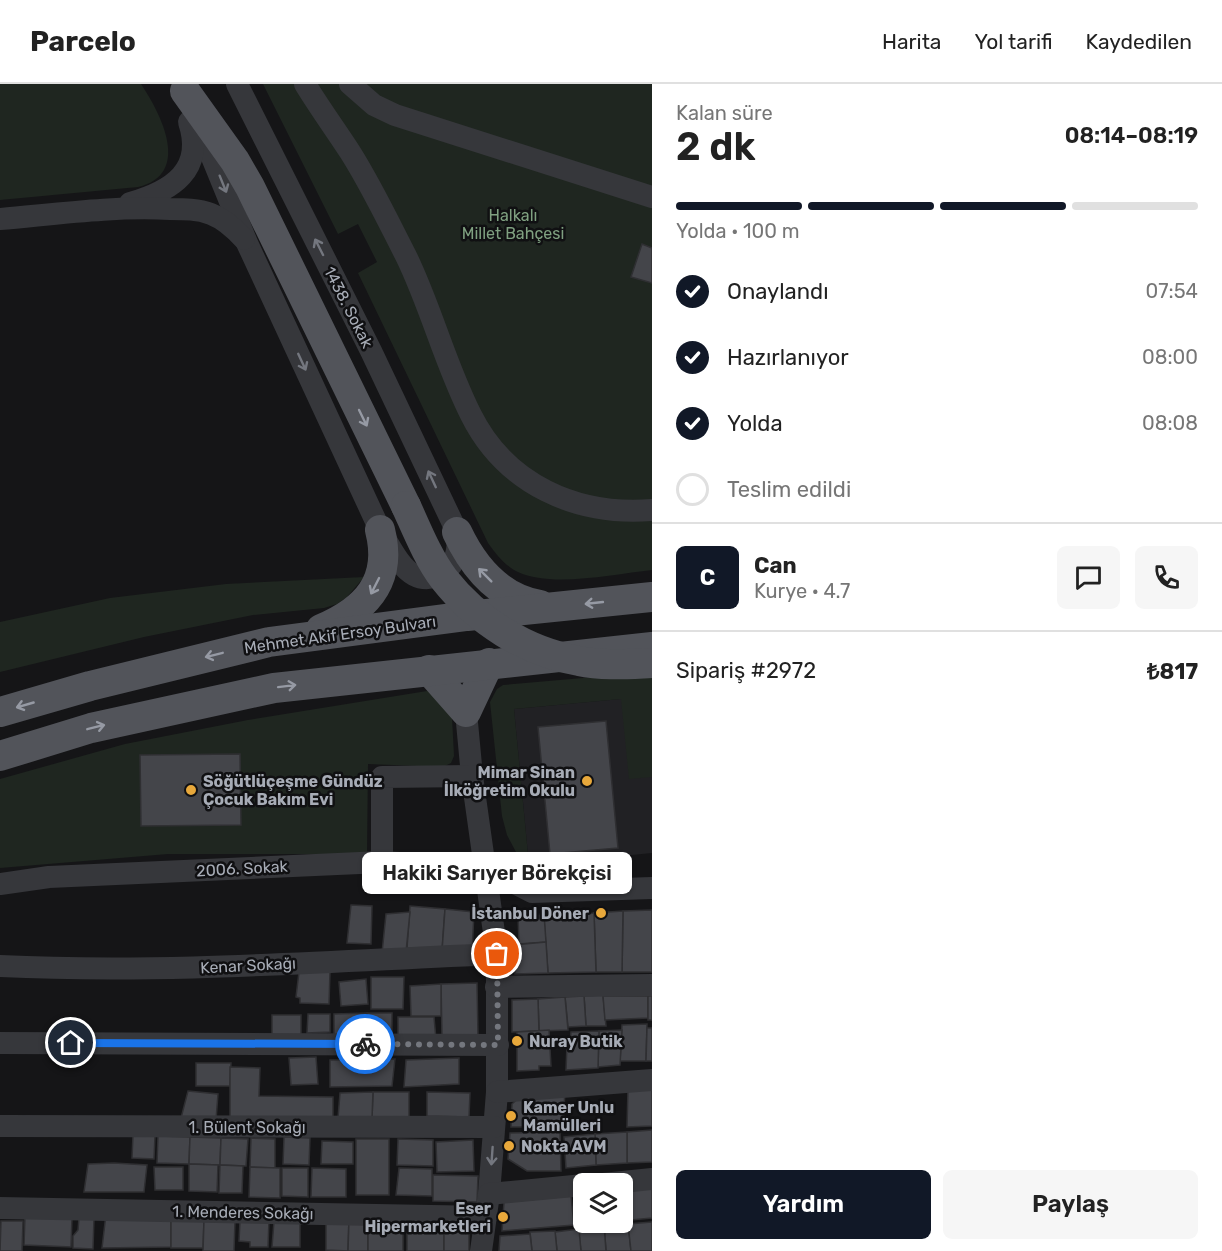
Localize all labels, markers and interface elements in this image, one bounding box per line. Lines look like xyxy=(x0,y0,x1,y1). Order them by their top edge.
text: Parcelo xyxy=(30,25,136,58)
text: Harita xyxy=(882,29,941,54)
text: Yol tarifi xyxy=(974,29,1053,54)
text: Kaydedilen xyxy=(1086,29,1192,54)
text: Kalan süre xyxy=(676,101,773,125)
text: 08:14–08:19 xyxy=(1065,122,1198,149)
text: 2 dk xyxy=(676,124,756,170)
one-way arrow xyxy=(218,174,229,193)
park label: Halkalı Millet Bahçesi xyxy=(462,206,564,243)
text: Yolda · 100 m xyxy=(676,219,800,243)
one-way arrow xyxy=(313,239,324,257)
street label: 1438. Sokak xyxy=(320,263,377,352)
icon: check xyxy=(676,275,709,308)
text: Onaylandı xyxy=(727,278,829,305)
text: 07:54 xyxy=(1146,279,1198,303)
icon: check xyxy=(676,341,709,374)
text: Hazırlanıyor xyxy=(727,344,849,371)
text: 08:00 xyxy=(1142,345,1198,369)
one-way arrow xyxy=(297,352,309,370)
icon: check xyxy=(676,407,709,440)
one-way arrow xyxy=(358,408,370,426)
text: Yolda xyxy=(727,410,783,437)
text: 08:08 xyxy=(1142,411,1198,435)
one-way arrow xyxy=(426,471,438,489)
text: Teslim edildi xyxy=(727,476,851,503)
button: chat xyxy=(1057,546,1120,609)
button: phone xyxy=(1135,546,1198,609)
text: Can xyxy=(754,552,797,579)
text: C xyxy=(700,564,715,591)
one-way arrow xyxy=(478,567,492,582)
one-way arrow xyxy=(369,577,381,594)
text: Kurye · 4.7 xyxy=(754,579,850,603)
one-way arrow xyxy=(584,598,604,609)
street label: Mehmet Akif Ersoy Bulvarı xyxy=(243,612,437,657)
one-way arrow xyxy=(205,650,224,662)
text: Sipariş #2972 xyxy=(676,657,816,684)
text: ₺817 xyxy=(1147,658,1198,685)
one-way arrow xyxy=(276,681,296,692)
one-way arrow xyxy=(16,700,35,711)
one-way arrow xyxy=(86,721,105,732)
place label: Mimar Sinan İlköğretim Okulu xyxy=(444,763,575,800)
place label: Söğütlüçeşme Gündüz Çocuk Bakım Evi xyxy=(203,772,383,809)
marker: Mimar Sinan İlköğretim Okulu xyxy=(580,774,594,788)
marker: Söğütlüçeşme Gündüz Çocuk Bakım Evi xyxy=(184,783,198,797)
callout: Hakiki Sarıyer Börekçisi xyxy=(362,852,632,894)
street label: 2006. Sokak xyxy=(196,857,289,880)
text: Hakiki Sarıyer Börekçisi xyxy=(382,861,612,885)
place label: İstanbul Döner xyxy=(471,904,590,923)
marker: İstanbul Döner xyxy=(594,906,608,920)
pin xyxy=(471,928,522,979)
icon: bag xyxy=(480,937,513,970)
street label: Kenar Sokağı xyxy=(200,954,296,977)
courier xyxy=(335,1014,395,1074)
pin xyxy=(45,1017,96,1068)
icon: home xyxy=(54,1026,87,1059)
icon: bike xyxy=(349,1028,382,1061)
place label: Nuray Butik xyxy=(529,1032,623,1051)
marker: Nuray Butik xyxy=(510,1034,524,1048)
place label: Kamer Unlu Mamülleri xyxy=(523,1098,614,1135)
marker: Kamer Unlu Mamülleri xyxy=(504,1109,518,1123)
street label: 1. Bülent Sokağı xyxy=(188,1118,306,1137)
place label: Nokta AVM xyxy=(521,1137,606,1156)
marker: Nokta AVM xyxy=(502,1139,516,1153)
one-way arrow xyxy=(486,1146,497,1166)
button: Yardım xyxy=(676,1170,931,1239)
button: Paylaş xyxy=(943,1170,1198,1239)
map controls xyxy=(573,1173,633,1233)
button: layers xyxy=(573,1173,633,1233)
place label: Eser Hipermarketleri xyxy=(364,1199,492,1236)
street label: 1. Menderes Sokağı xyxy=(172,1202,314,1223)
marker: Eser Hipermarketleri xyxy=(496,1210,510,1224)

